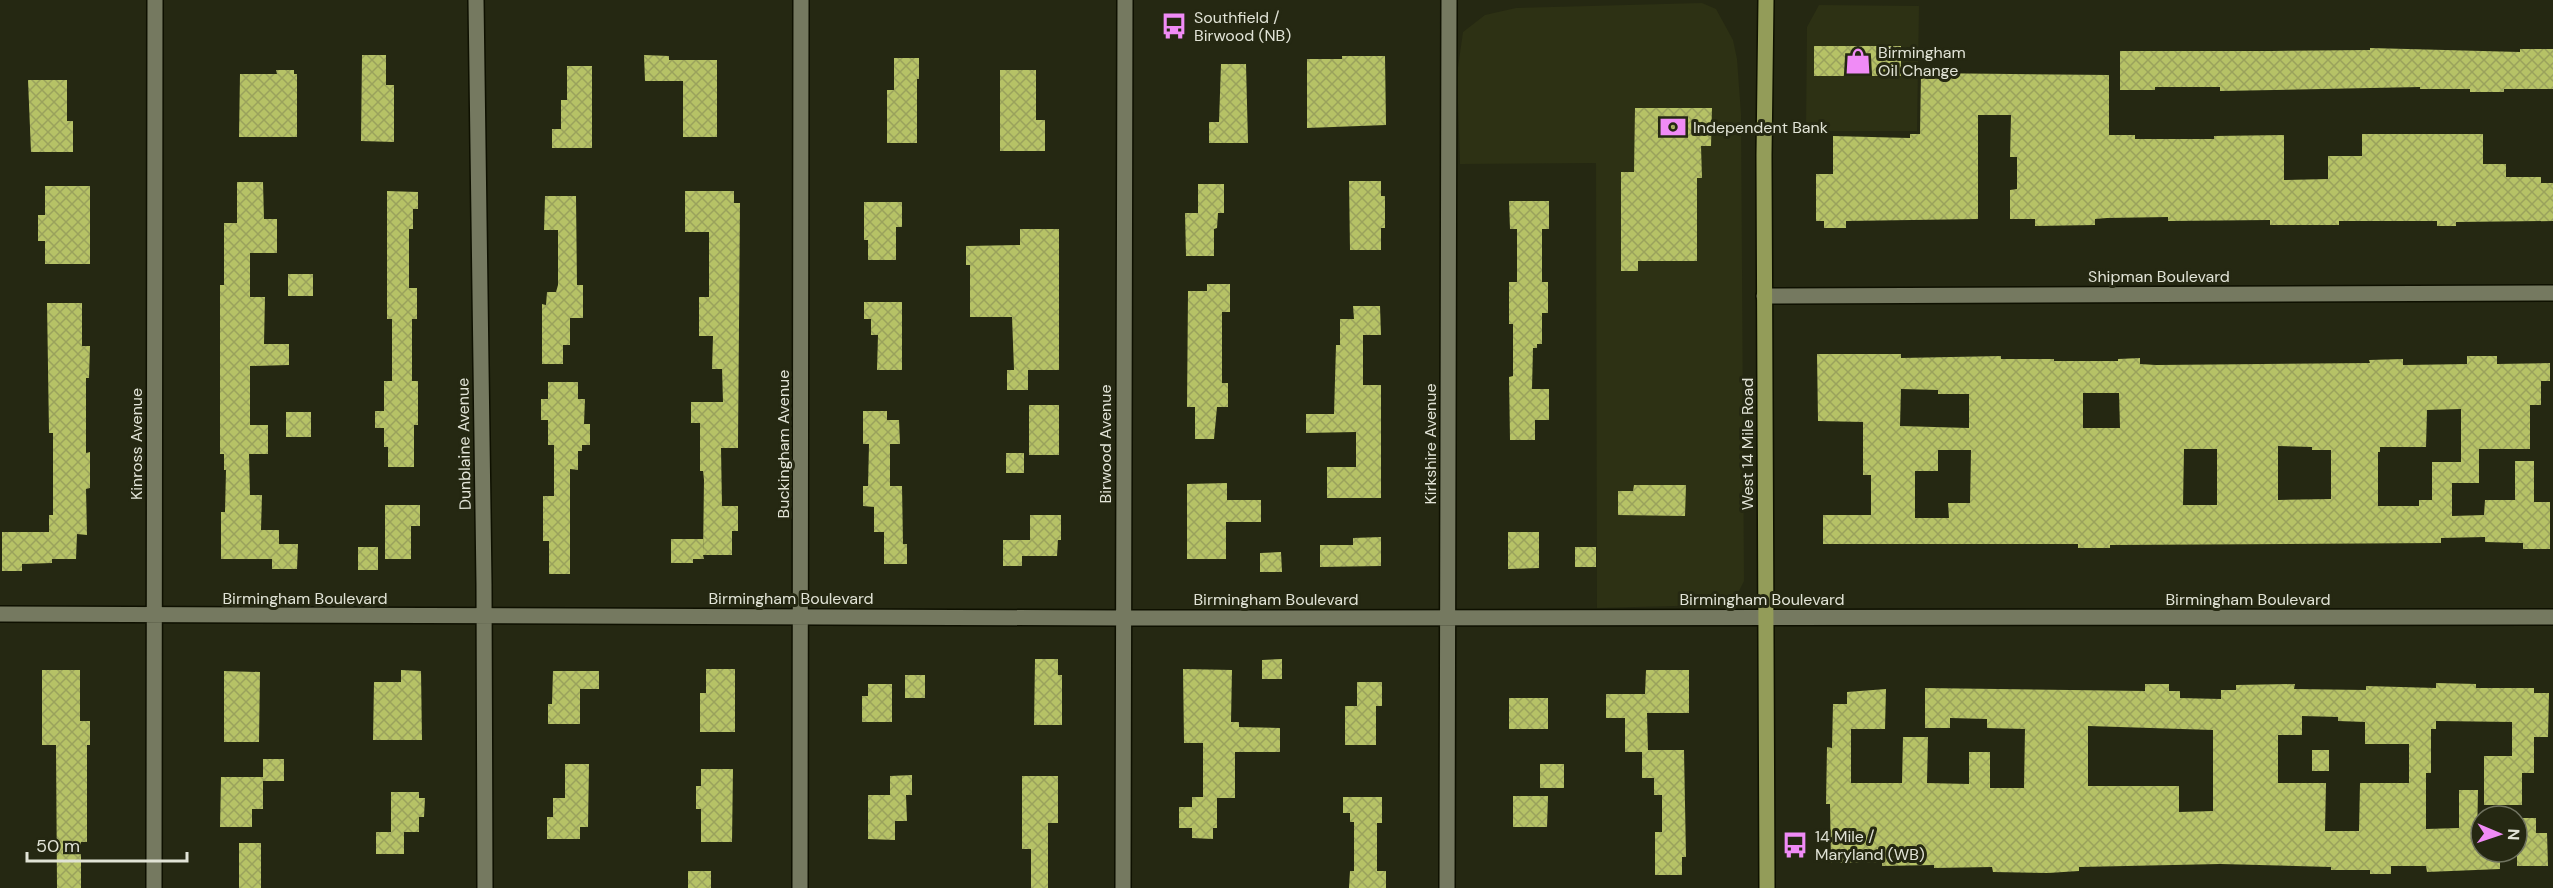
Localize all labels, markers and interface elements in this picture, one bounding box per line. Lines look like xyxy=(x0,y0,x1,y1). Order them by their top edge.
place label: Southfield / Birwood (NB) xyxy=(1194,7,1291,46)
bus stop icon: Southfield / Birwood (NB) xyxy=(1159,11,1189,41)
place label: Birmingham Oil Change xyxy=(1878,42,1966,81)
shop icon: Birmingham Oil Change xyxy=(1843,46,1873,76)
bank icon: Independent Bank xyxy=(1658,112,1688,142)
place label: Independent Bank xyxy=(1693,117,1828,138)
street label: Shipman Boulevard xyxy=(2088,266,2230,287)
street label: Buckingham Avenue xyxy=(773,370,794,518)
street label: Dunblaine Avenue xyxy=(452,378,476,510)
street label: West 14 Mile Road xyxy=(1737,378,1758,510)
street label: Kirkshire Avenue xyxy=(1420,383,1441,505)
street label: Birwood Avenue xyxy=(1095,385,1116,503)
street label: Kinross Avenue xyxy=(126,388,147,500)
street label: Birmingham Boulevard xyxy=(222,588,388,609)
street label: Birmingham Boulevard xyxy=(708,588,874,609)
street label: Birmingham Boulevard xyxy=(1193,589,1359,610)
street label: Birmingham Boulevard xyxy=(1679,589,1845,610)
street label: Birmingham Boulevard xyxy=(2165,589,2331,610)
north arrow xyxy=(2469,804,2529,864)
scale bar xyxy=(27,825,188,863)
place label: 14 Mile / Maryland (WB) xyxy=(1815,826,1925,865)
text: N xyxy=(2503,828,2524,841)
bus stop icon: 14 Mile / Maryland (WB) xyxy=(1780,830,1810,860)
text: 50 m xyxy=(36,834,80,858)

